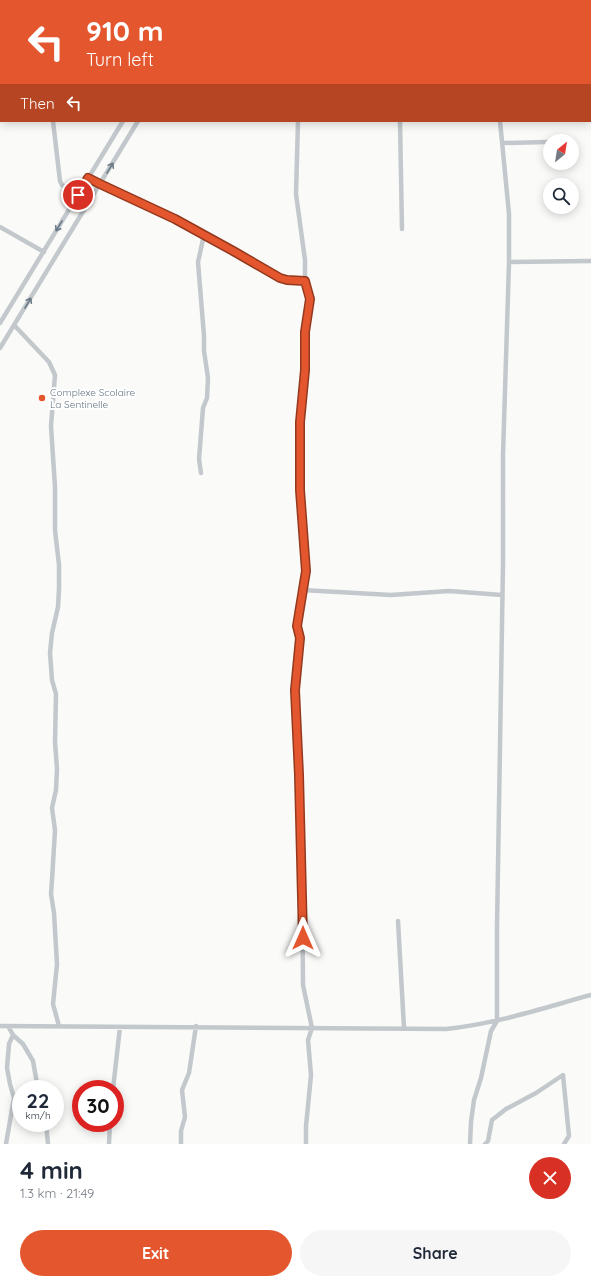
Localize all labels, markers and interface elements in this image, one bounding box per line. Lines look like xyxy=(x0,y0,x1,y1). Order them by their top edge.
text: 910 m xyxy=(86,13,164,48)
icon: left xyxy=(20,16,72,68)
text: Turn left xyxy=(86,48,154,71)
icon: left xyxy=(63,92,85,114)
text: Then xyxy=(20,94,55,113)
north arrow xyxy=(543,134,579,170)
map controls xyxy=(543,134,579,214)
one-way arrow xyxy=(106,162,114,174)
pin xyxy=(61,178,95,212)
button: search xyxy=(543,178,579,214)
icon: arrive xyxy=(67,184,89,206)
one-way arrow xyxy=(55,220,63,231)
one-way arrow xyxy=(24,297,32,309)
place label: Complexe Scolaire La Sentinelle xyxy=(50,386,136,411)
marker: Complexe Scolaire La Sentinelle xyxy=(37,393,47,403)
position arrow xyxy=(282,917,324,959)
speed limit sign: 30 xyxy=(72,1080,124,1132)
text: 22 xyxy=(27,1088,49,1113)
text: km/h xyxy=(25,1109,51,1122)
text: 4 min xyxy=(20,1155,83,1185)
button: close xyxy=(529,1157,571,1199)
text: 1.3 km · 21:49 xyxy=(20,1185,94,1201)
button: Exit xyxy=(20,1230,292,1276)
button: Share xyxy=(300,1230,571,1276)

